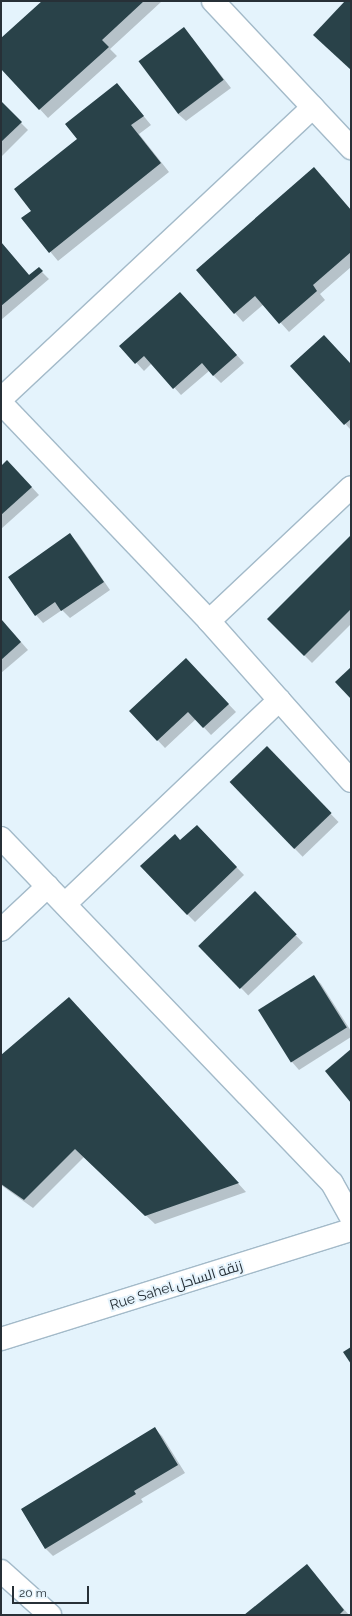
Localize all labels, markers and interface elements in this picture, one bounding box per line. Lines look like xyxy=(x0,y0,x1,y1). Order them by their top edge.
street label: Rue Sahel زنقة الساحل xyxy=(107,1257,245,1313)
scale bar xyxy=(14,1578,91,1604)
text: 20 m xyxy=(19,1586,47,1600)

